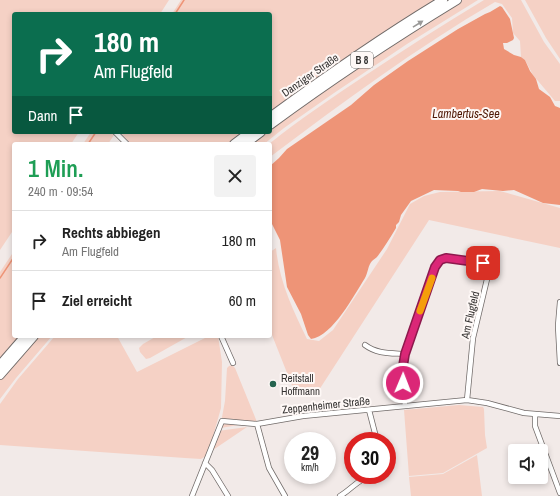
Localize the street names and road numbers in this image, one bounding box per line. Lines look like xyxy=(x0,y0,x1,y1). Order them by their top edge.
street label: Danziger Straße xyxy=(279,50,341,100)
road number: B 8 xyxy=(351,52,373,68)
street label: Am Flugfeld xyxy=(458,290,482,341)
street label: Zeppenheimer Straße xyxy=(281,393,371,417)

